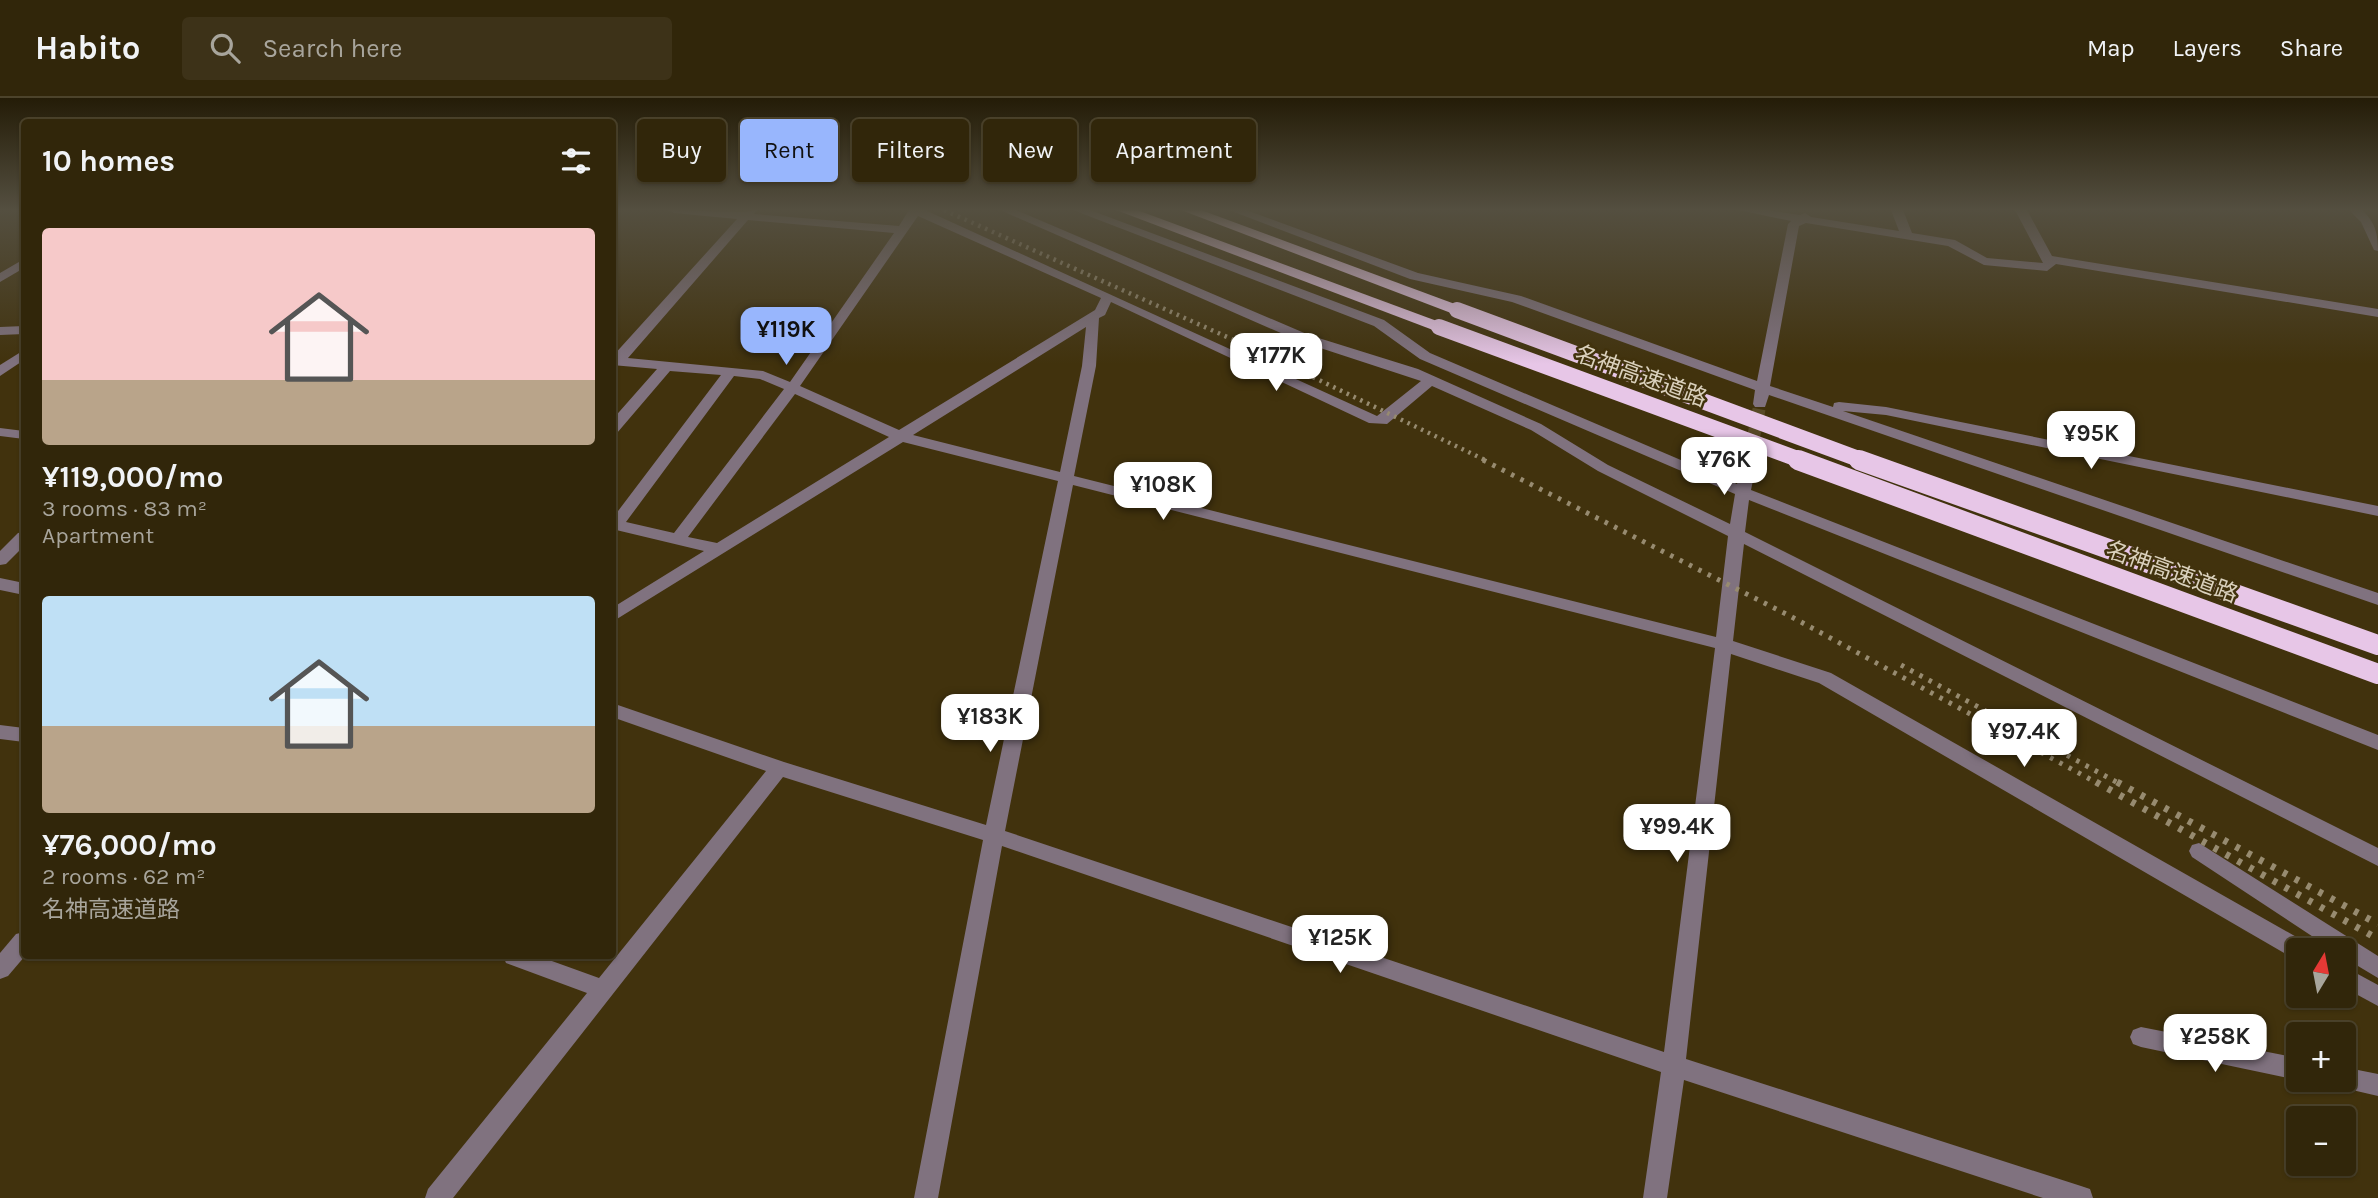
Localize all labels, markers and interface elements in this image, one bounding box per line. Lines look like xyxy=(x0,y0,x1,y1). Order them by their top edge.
search box xyxy=(182,17,672,80)
text: Habito xyxy=(35,29,140,67)
icon: search xyxy=(206,29,244,67)
text: Search here xyxy=(262,33,402,64)
text: Map xyxy=(2087,34,2135,62)
text: Layers xyxy=(2173,34,2242,62)
text: Share xyxy=(2280,34,2343,62)
chip: Buy xyxy=(637,119,726,182)
chip: Rent xyxy=(740,119,838,182)
chip: Filters xyxy=(852,119,969,182)
chip: New xyxy=(983,119,1077,182)
chip: Apartment xyxy=(1091,119,1256,182)
icon: filters xyxy=(557,142,595,180)
text: 10 homes xyxy=(42,143,175,179)
icon: home xyxy=(256,274,382,400)
pin: ¥119K xyxy=(737,308,835,367)
text: ¥119K xyxy=(757,316,815,343)
pin: ¥177K xyxy=(1227,334,1325,393)
street label: 名神高速道路 xyxy=(1572,340,1710,412)
text: ¥177K xyxy=(1246,342,1306,369)
pin: ¥95K xyxy=(2050,412,2132,471)
text: ¥95K xyxy=(2063,420,2119,447)
pin: ¥76K xyxy=(1683,438,1765,497)
text: ¥76K xyxy=(1697,446,1751,473)
text: ¥119,000/mo xyxy=(42,459,223,495)
pin: ¥108K xyxy=(1114,462,1212,522)
text: ¥108K xyxy=(1130,471,1196,498)
text: 3 rooms · 83 m² xyxy=(42,495,207,522)
text: Apartment xyxy=(42,522,154,549)
street label: 名神高速道路 xyxy=(2103,536,2241,608)
icon: home xyxy=(256,641,382,767)
pin: ¥183K xyxy=(941,694,1039,754)
text: ¥183K xyxy=(957,703,1023,730)
pin: ¥97.4K xyxy=(1967,710,2081,769)
text: ¥97.4K xyxy=(1988,718,2060,745)
pin: ¥99.4K xyxy=(1620,804,1734,864)
text: ¥99.4K xyxy=(1639,813,1715,840)
text: ¥76,000/mo xyxy=(42,827,217,863)
text: 2 rooms · 62 m² xyxy=(42,863,206,890)
text: 名神高速道路 xyxy=(42,896,180,923)
pin: ¥125K xyxy=(1291,916,1389,975)
text: ¥125K xyxy=(1308,924,1372,951)
north arrow xyxy=(2286,938,2356,1008)
map controls xyxy=(2286,938,2356,1176)
pin: ¥258K xyxy=(2166,1014,2264,1074)
button: + xyxy=(2286,1022,2356,1092)
text: ¥258K xyxy=(2180,1023,2250,1050)
button: − xyxy=(2286,1106,2356,1176)

